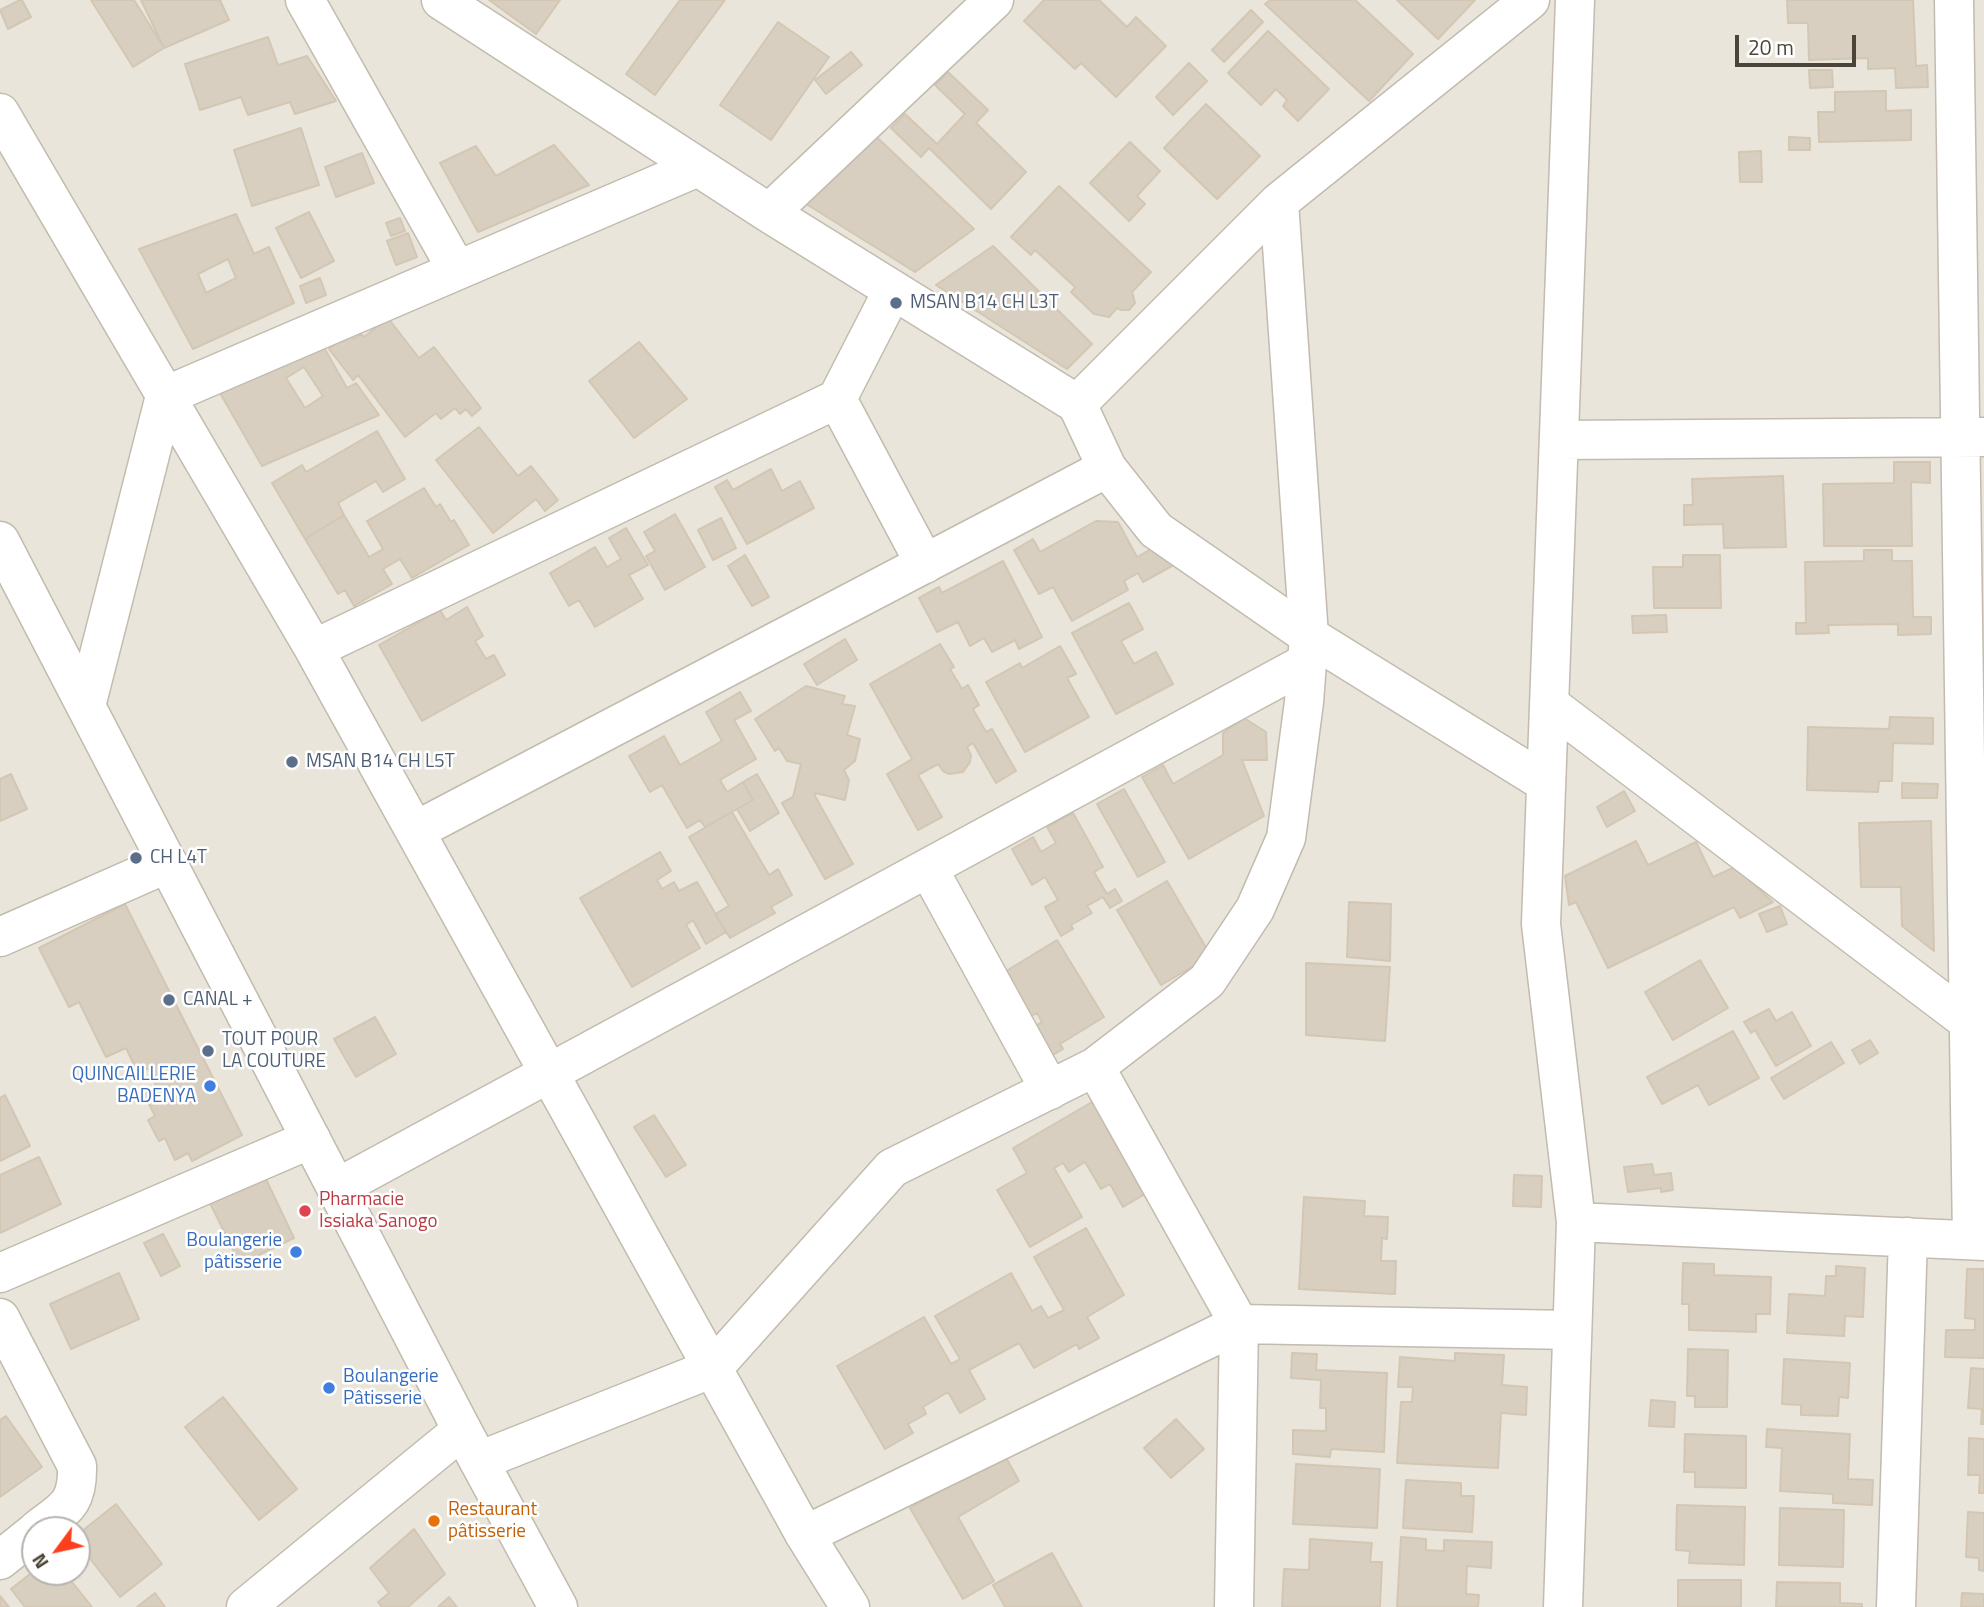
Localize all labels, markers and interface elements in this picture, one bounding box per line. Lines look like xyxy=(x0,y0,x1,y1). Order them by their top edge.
scale bar xyxy=(1739,21,1860,65)
text: 20 m xyxy=(1748,31,1794,63)
place label: MSAN B14 CH L3T xyxy=(910,292,1059,314)
marker: MSAN B14 CH L3T xyxy=(888,295,904,311)
place label: MSAN B14 CH L5T xyxy=(306,751,455,773)
marker: MSAN B14 CH L5T xyxy=(284,754,300,770)
place label: CH L4T xyxy=(150,847,207,869)
marker: CH L4T xyxy=(128,850,144,866)
place label: CANAL + xyxy=(183,989,253,1011)
marker: CANAL + xyxy=(161,992,177,1008)
place label: TOUT POUR LA COUTURE xyxy=(222,1029,326,1073)
marker: TOUT POUR LA COUTURE xyxy=(200,1043,216,1059)
place label: QUINCAILLERIE BADENYA xyxy=(72,1064,196,1108)
marker: QUINCAILLERIE BADENYA xyxy=(202,1078,218,1094)
place label: Pharmacie Issiaka Sanogo xyxy=(319,1189,438,1233)
marker: Pharmacie Issiaka Sanogo xyxy=(297,1203,313,1219)
place label: Boulangerie pâtisserie xyxy=(186,1230,282,1274)
marker: Boulangerie pâtisserie xyxy=(288,1244,304,1260)
place label: Boulangerie Pâtisserie xyxy=(343,1366,439,1410)
marker: Boulangerie Pâtisserie xyxy=(321,1380,337,1396)
place label: Restaurant pâtisserie xyxy=(448,1499,537,1543)
marker: Restaurant pâtisserie xyxy=(426,1513,442,1529)
north arrow xyxy=(21,1516,91,1586)
text: N xyxy=(24,1548,55,1575)

